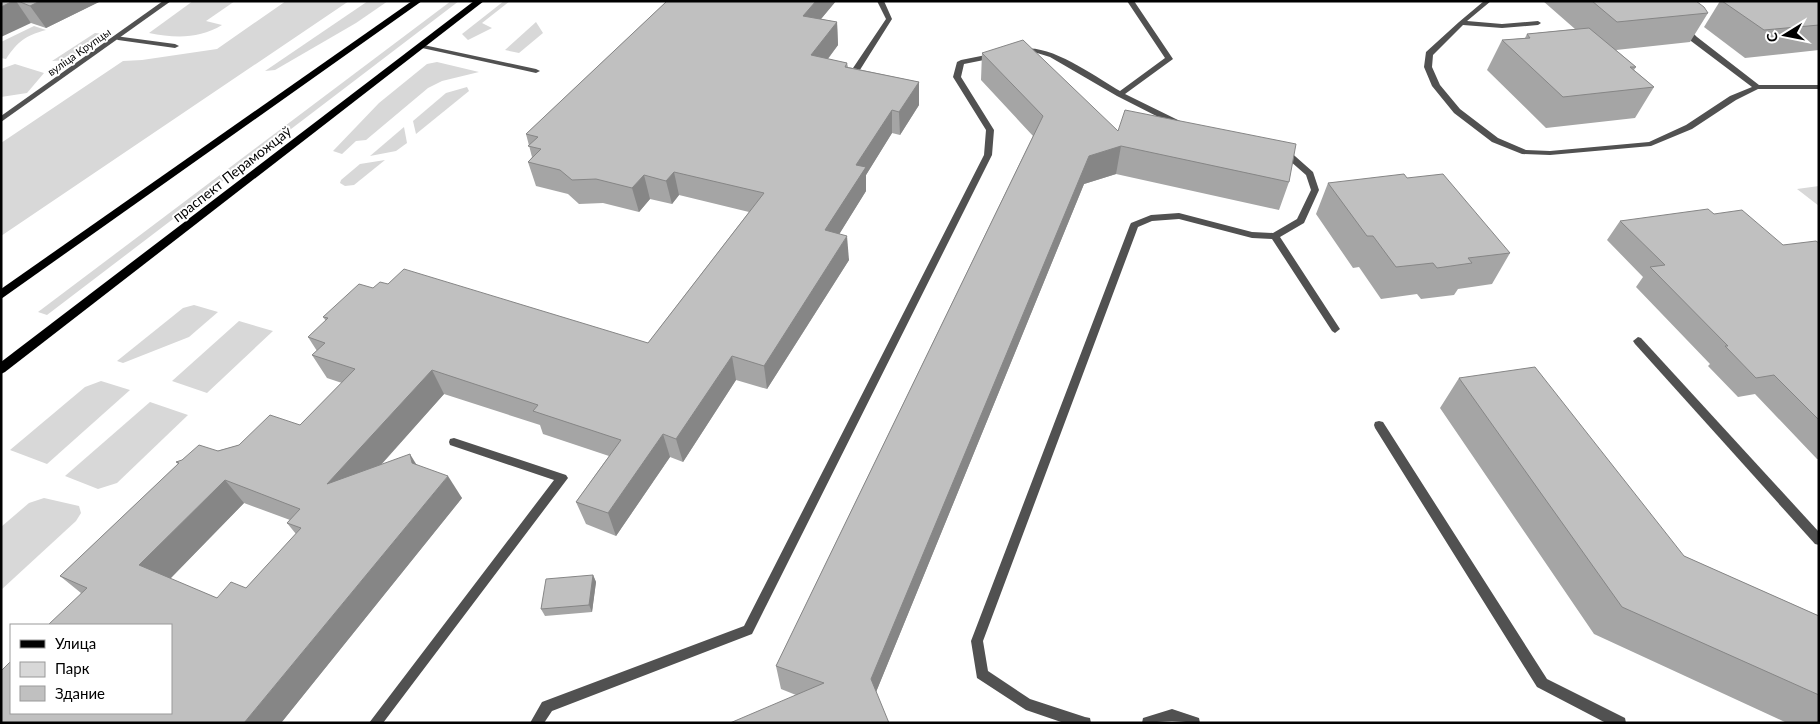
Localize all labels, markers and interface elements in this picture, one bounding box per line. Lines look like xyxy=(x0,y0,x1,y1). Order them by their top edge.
north arrow xyxy=(1760,10,1810,60)
street label: вуліца Крупцы xyxy=(45,25,113,78)
text: С xyxy=(1762,31,1781,43)
street label: праспект Пераможцаў xyxy=(169,122,295,225)
legend xyxy=(10,624,172,714)
text: Улица xyxy=(55,634,96,652)
text: Парк xyxy=(55,659,90,677)
text: Здание xyxy=(55,684,105,702)

